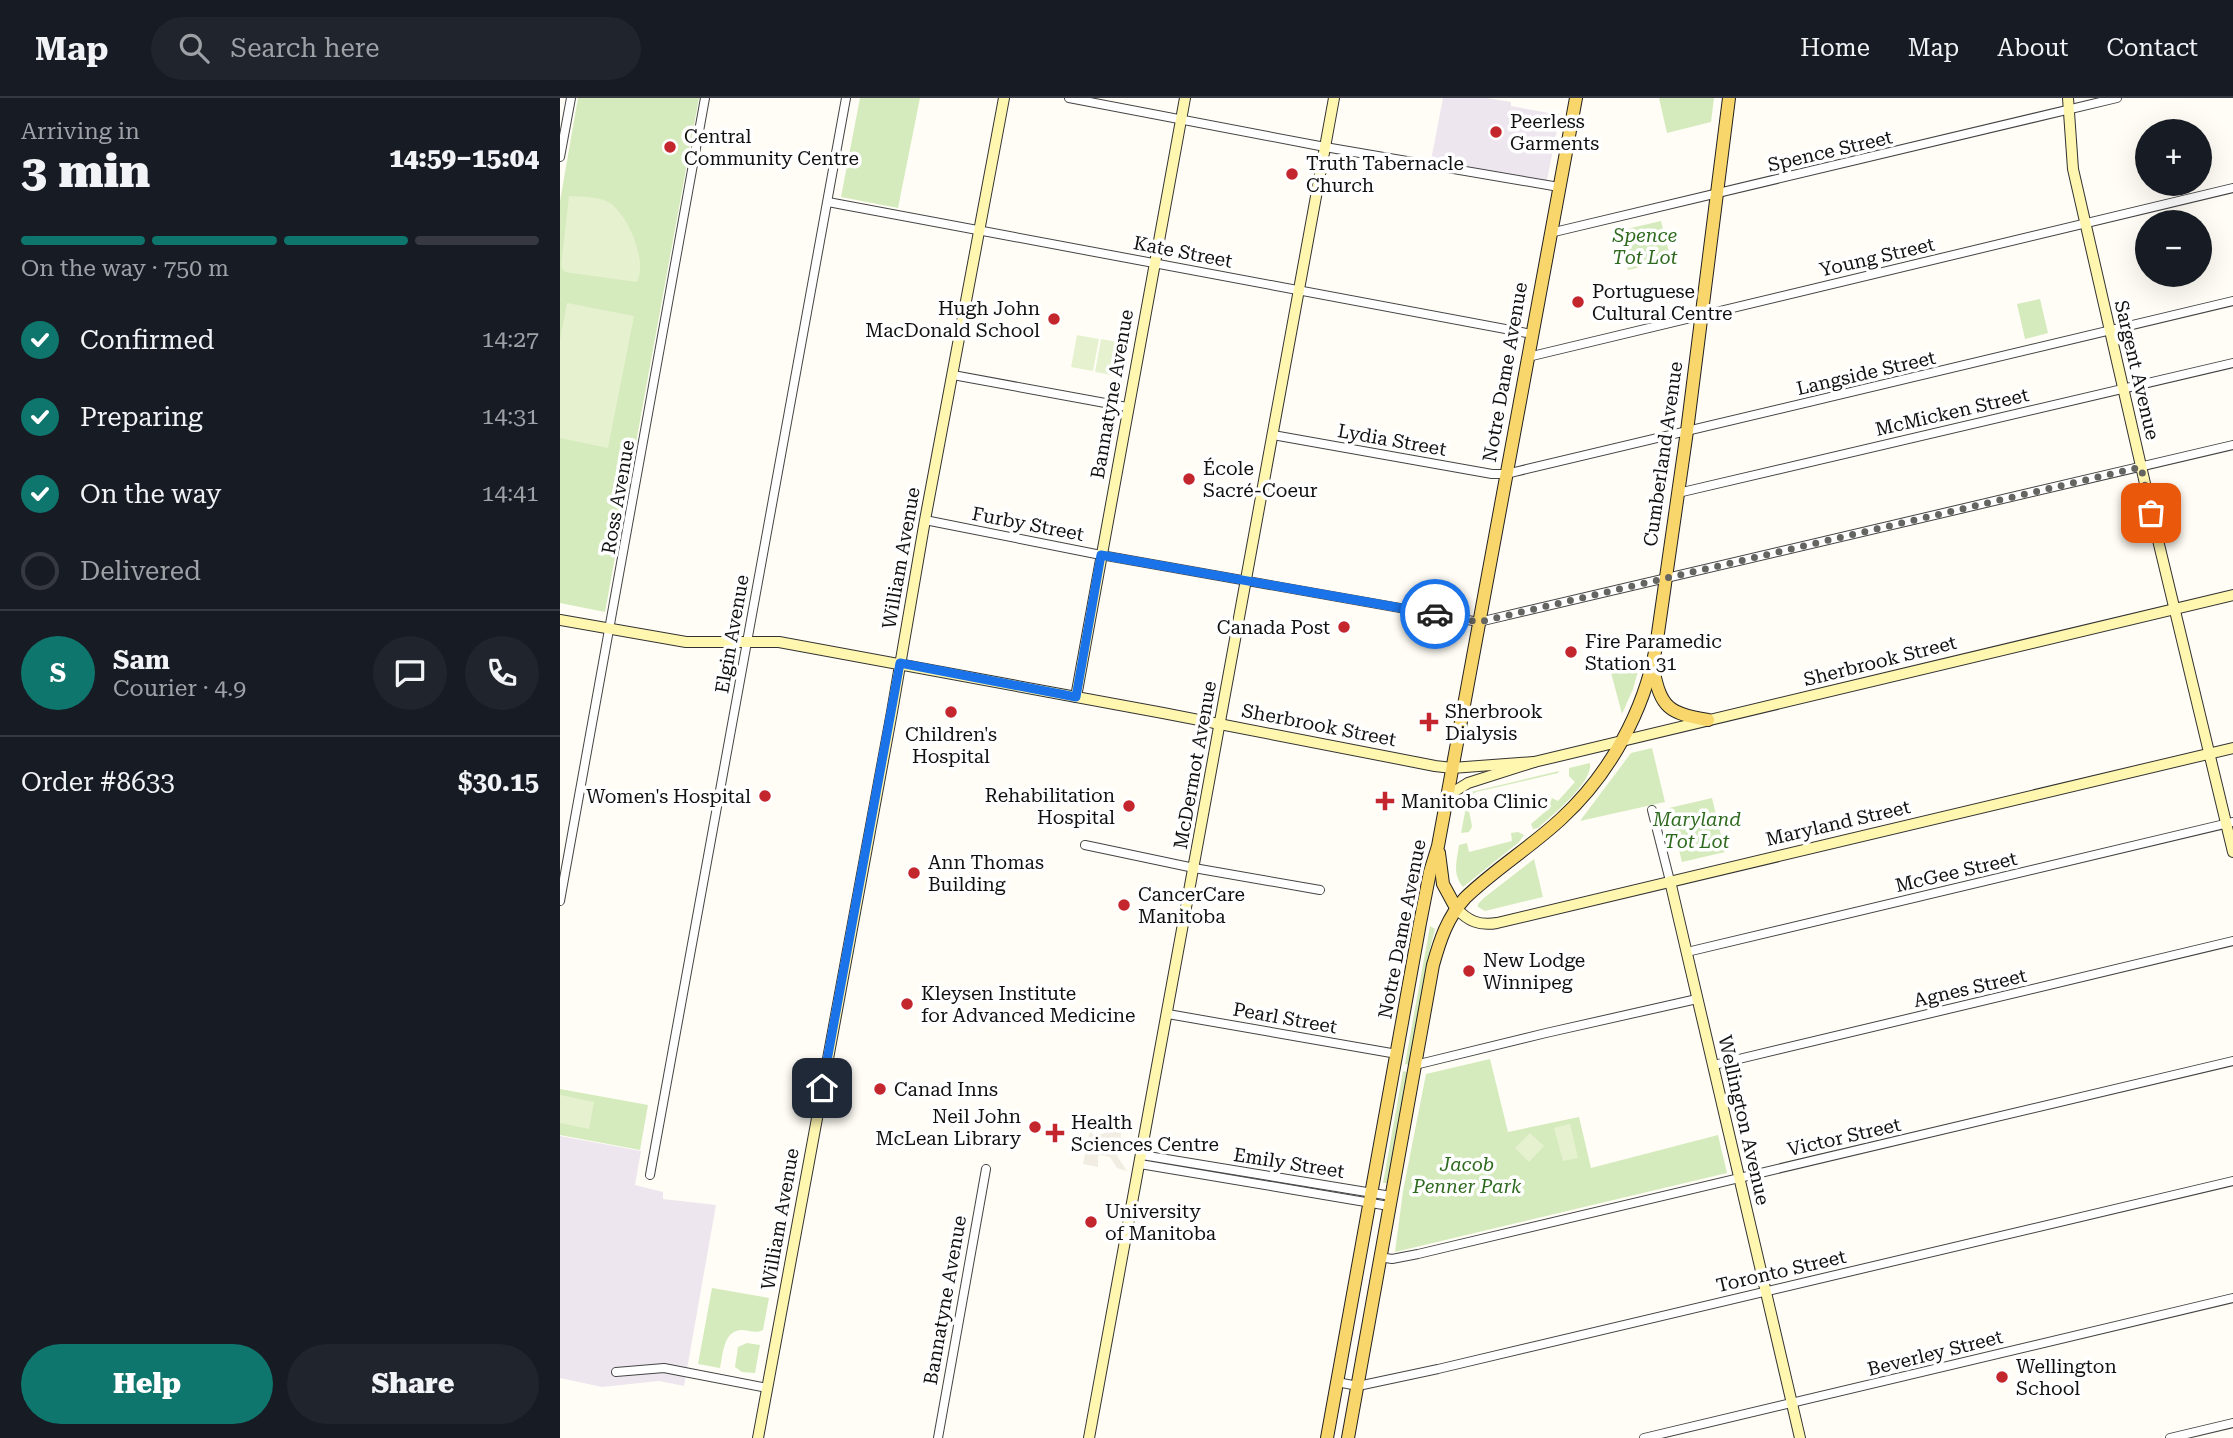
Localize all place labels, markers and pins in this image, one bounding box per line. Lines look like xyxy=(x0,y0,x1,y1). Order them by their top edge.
place label: Peerless Garments xyxy=(1510,110,1599,155)
marker: Peerless Garments xyxy=(1488,124,1504,140)
place label: Central Community Centre xyxy=(684,125,859,170)
marker: Central Community Centre xyxy=(662,139,678,155)
place label: Truth Tabernacle Church xyxy=(1306,152,1464,197)
marker: Truth Tabernacle Church xyxy=(1284,166,1300,182)
place label: Portuguese Cultural Centre xyxy=(1592,280,1733,325)
marker: Portuguese Cultural Centre xyxy=(1570,294,1586,310)
place label: Hugh John MacDonald School xyxy=(865,297,1040,342)
marker: Hugh John MacDonald School xyxy=(1046,311,1062,327)
place label: École Sacré-Coeur xyxy=(1203,457,1318,502)
marker: École Sacré-Coeur xyxy=(1181,471,1197,487)
pin xyxy=(2121,483,2181,543)
place label: Canada Post xyxy=(1217,616,1330,639)
marker: Canada Post xyxy=(1336,619,1352,635)
place label: Fire Paramedic Station 31 xyxy=(1585,630,1722,675)
marker: Fire Paramedic Station 31 xyxy=(1563,644,1579,660)
place label: Sherbrook Dialysis xyxy=(1445,700,1543,745)
marker: Children's Hospital xyxy=(943,704,959,720)
marker: Sherbrook Dialysis xyxy=(1419,712,1439,732)
place label: Children's Hospital xyxy=(905,723,997,768)
place label: Rehabilitation Hospital xyxy=(985,784,1115,829)
place label: Women's Hospital xyxy=(586,785,751,808)
marker: Women's Hospital xyxy=(757,788,773,804)
place label: Manitoba Clinic xyxy=(1401,790,1548,813)
marker: Manitoba Clinic xyxy=(1375,791,1395,811)
marker: Rehabilitation Hospital xyxy=(1121,798,1137,814)
place label: Ann Thomas Building xyxy=(928,851,1044,896)
marker: Ann Thomas Building xyxy=(906,865,922,881)
place label: CancerCare Manitoba xyxy=(1138,883,1245,928)
marker: CancerCare Manitoba xyxy=(1116,897,1132,913)
place label: New Lodge Winnipeg xyxy=(1483,949,1585,994)
marker: New Lodge Winnipeg xyxy=(1461,963,1477,979)
place label: Kleysen Institute for Advanced Medicine xyxy=(921,982,1135,1027)
marker: Kleysen Institute for Advanced Medicine xyxy=(899,996,915,1012)
pin xyxy=(792,1058,852,1118)
place label: Canad Inns xyxy=(894,1078,998,1101)
marker: Canad Inns xyxy=(872,1081,888,1097)
place label: Neil John McLean Library xyxy=(875,1105,1022,1150)
place label: Health Sciences Centre xyxy=(1071,1111,1219,1156)
marker: Neil John McLean Library xyxy=(1027,1119,1043,1135)
marker: Health Sciences Centre xyxy=(1045,1123,1065,1143)
place label: University of Manitoba xyxy=(1105,1200,1217,1245)
marker: University of Manitoba xyxy=(1083,1214,1099,1230)
place label: Wellington School xyxy=(2016,1355,2117,1400)
marker: Wellington School xyxy=(1994,1369,2010,1385)

